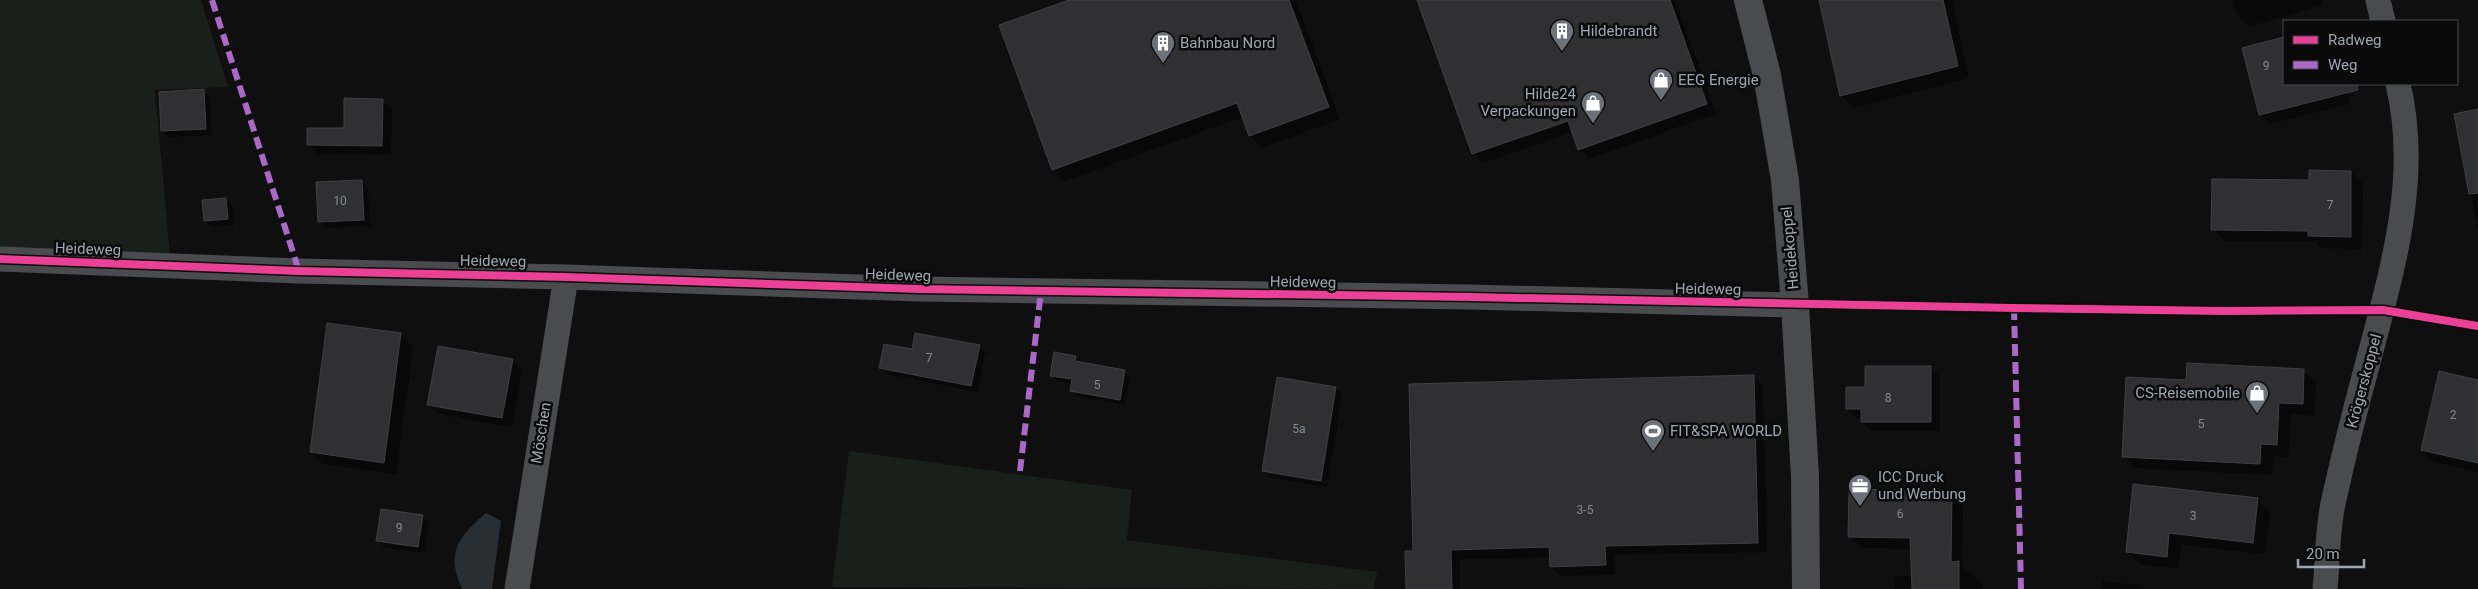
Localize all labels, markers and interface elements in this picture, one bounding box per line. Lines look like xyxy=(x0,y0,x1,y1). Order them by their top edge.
building icon: Hildebrandt xyxy=(1549,18,1575,52)
legend xyxy=(2283,20,2458,85)
place label: Hildebrandt xyxy=(1580,22,1658,40)
building icon: Bahnbau Nord xyxy=(1150,30,1176,64)
text: Radweg xyxy=(2328,31,2382,49)
place label: Bahnbau Nord xyxy=(1180,34,1275,52)
text: Weg xyxy=(2328,56,2357,74)
house number: 9 xyxy=(2263,59,2269,73)
shop icon: EEG Energie xyxy=(1648,67,1674,101)
place label: EEG Energie xyxy=(1678,71,1759,89)
place label: Hilde24 Verpackungen xyxy=(1480,85,1577,120)
shop icon: Hilde24 Verpackungen xyxy=(1580,90,1606,124)
house number: 10 xyxy=(333,194,347,208)
house number: 7 xyxy=(2327,198,2334,212)
street label: Heidekoppel xyxy=(1777,206,1803,290)
street label: Heideweg xyxy=(55,239,121,259)
street label: Heideweg xyxy=(460,251,526,271)
street label: Heideweg xyxy=(865,265,931,285)
street label: Heideweg xyxy=(1270,272,1336,292)
street label: Heideweg xyxy=(1675,279,1741,299)
street label: Krögerskoppel xyxy=(2343,332,2385,430)
house number: 7 xyxy=(926,351,933,365)
house number: 5 xyxy=(1094,378,1101,392)
shop icon: CS-Reisemobile xyxy=(2244,380,2270,414)
place label: CS-Reisemobile xyxy=(2135,384,2240,402)
house number: 8 xyxy=(1885,391,1892,405)
street label: Möschen xyxy=(527,401,555,465)
house number: 2 xyxy=(2450,408,2457,422)
house number: 5 xyxy=(2198,417,2205,431)
sports icon: FIT&SPA WORLD xyxy=(1640,418,1666,452)
house number: 5a xyxy=(1292,422,1306,436)
place label: FIT&SPA WORLD xyxy=(1670,422,1782,440)
place label: ICC Druck und Werbung xyxy=(1878,468,1966,503)
office icon: ICC Druck und Werbung xyxy=(1847,473,1873,507)
house number: 3-5 xyxy=(1577,503,1594,517)
house number: 6 xyxy=(1897,507,1904,521)
house number: 3 xyxy=(2190,509,2196,523)
house number: 9 xyxy=(396,521,402,535)
scale bar xyxy=(2298,536,2364,568)
text: 20 m xyxy=(2306,545,2340,563)

